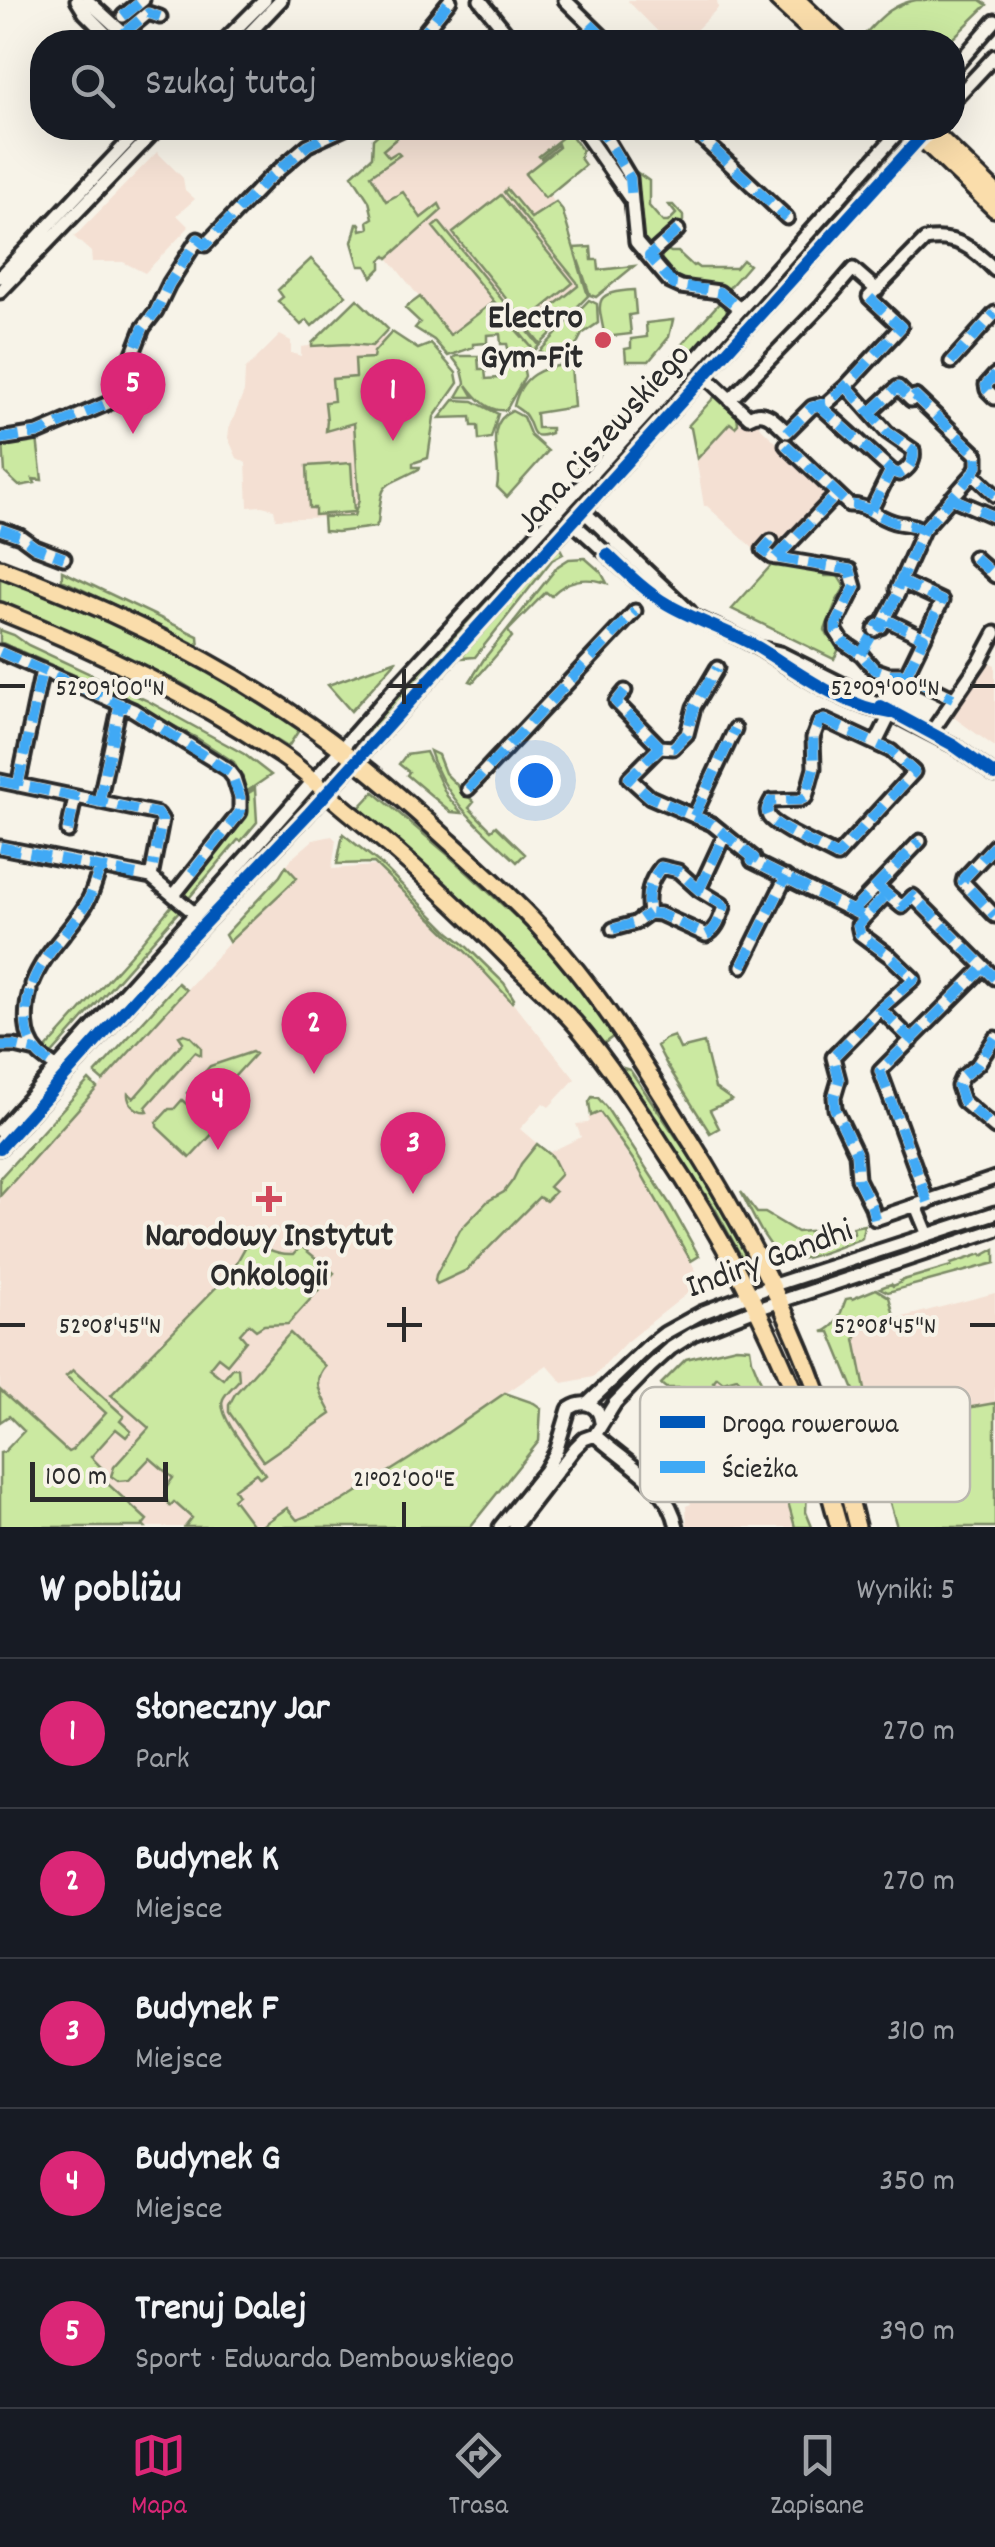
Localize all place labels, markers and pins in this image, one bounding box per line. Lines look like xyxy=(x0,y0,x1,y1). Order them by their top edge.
place label: Electro Gym-Fit xyxy=(480,295,583,385)
marker: Electro Gym-Fit xyxy=(592,329,614,351)
pin: 5 xyxy=(100,352,166,434)
pin: 1 xyxy=(360,358,426,441)
pin: 2 xyxy=(282,992,346,1074)
pin: 4 xyxy=(186,1068,250,1150)
pin: 3 xyxy=(380,1112,446,1194)
marker: Narodowy Instytut Onkologii xyxy=(256,1186,282,1212)
place label: Narodowy Instytut Onkologii xyxy=(145,1213,393,1303)

